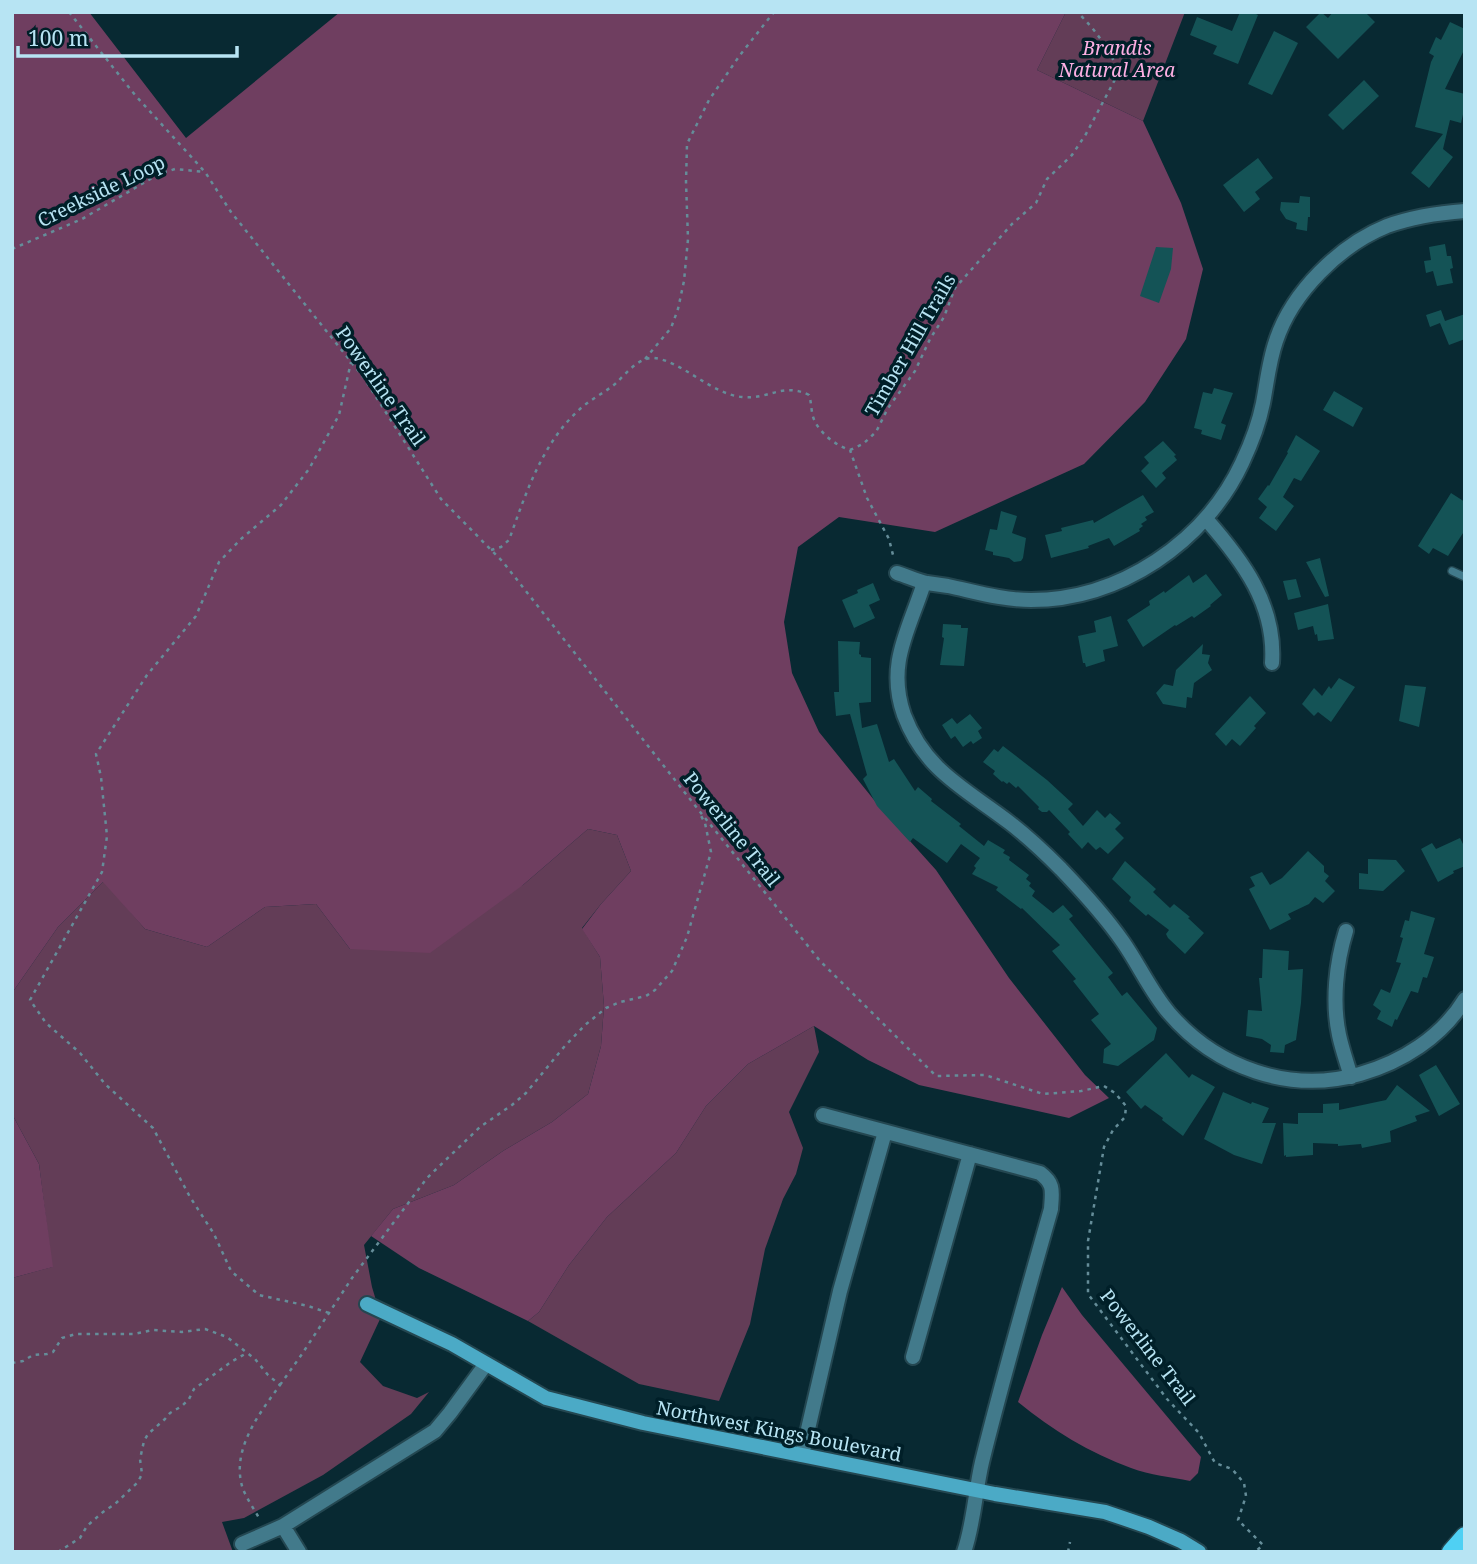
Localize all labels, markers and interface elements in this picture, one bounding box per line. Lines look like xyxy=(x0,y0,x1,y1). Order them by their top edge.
scale bar xyxy=(18,14,236,58)
text: 100 m xyxy=(28,24,89,52)
park label: Brandis Natural Area xyxy=(1058,35,1175,83)
street label: Creekside Loop xyxy=(33,149,169,233)
street label: Timber Hill Trails xyxy=(859,269,961,421)
street label: Powerline Trail xyxy=(330,321,432,451)
street label: Powerline Trail xyxy=(678,766,786,892)
street label: Powerline Trail xyxy=(1095,1284,1201,1410)
street label: Northwest Kings Boulevard xyxy=(654,1394,904,1468)

